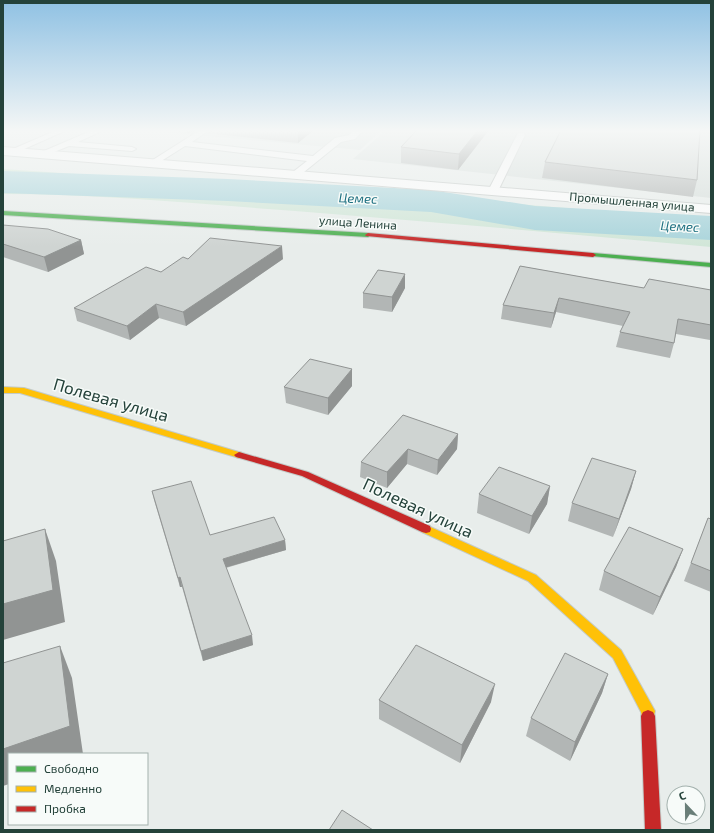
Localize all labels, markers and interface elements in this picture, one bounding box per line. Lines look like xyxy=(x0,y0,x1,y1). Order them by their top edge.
water label: Цемес xyxy=(338,189,378,207)
street label: Промышленная улица xyxy=(569,189,695,214)
street label: улица Ленина xyxy=(319,212,398,233)
water label: Цемес xyxy=(660,217,701,235)
street label: Полевая улица xyxy=(51,373,171,426)
street label: Полевая улица xyxy=(360,473,477,542)
legend xyxy=(8,753,148,825)
text: Свободно xyxy=(44,761,99,775)
text: Медленно xyxy=(44,781,102,795)
north arrow xyxy=(666,785,706,825)
text: С xyxy=(677,788,688,803)
text: Пробка xyxy=(44,801,86,815)

